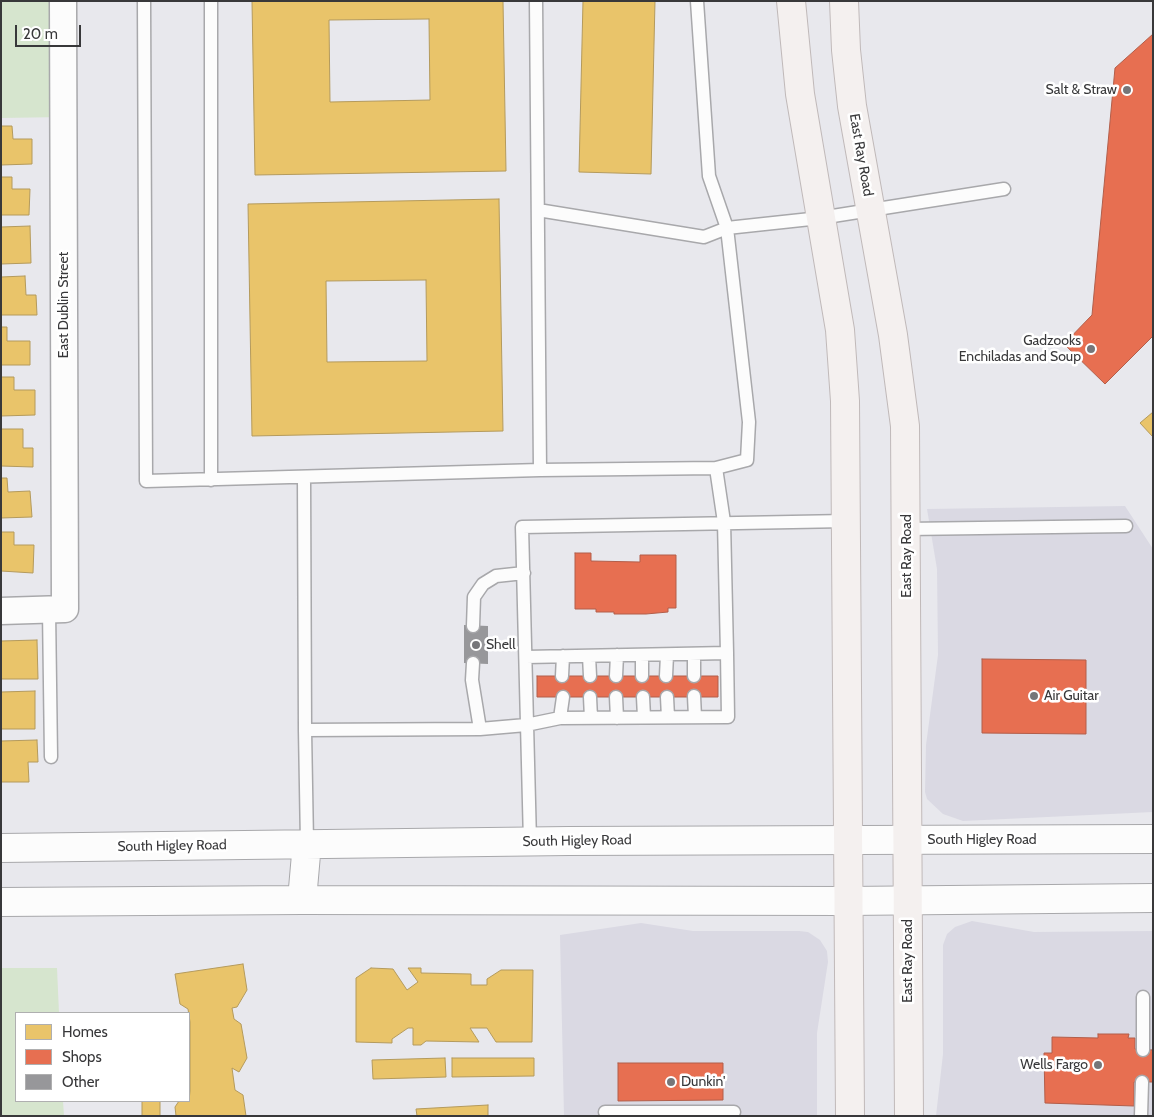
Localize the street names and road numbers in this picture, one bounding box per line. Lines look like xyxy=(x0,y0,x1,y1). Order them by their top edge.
street label: East Ray Road xyxy=(845,112,877,198)
street label: East Dublin Street xyxy=(56,252,72,358)
street label: East Ray Road xyxy=(899,514,915,598)
street label: South Higley Road xyxy=(522,832,632,850)
street label: South Higley Road xyxy=(927,832,1037,848)
street label: South Higley Road xyxy=(117,837,227,855)
street label: East Ray Road xyxy=(900,919,916,1003)

